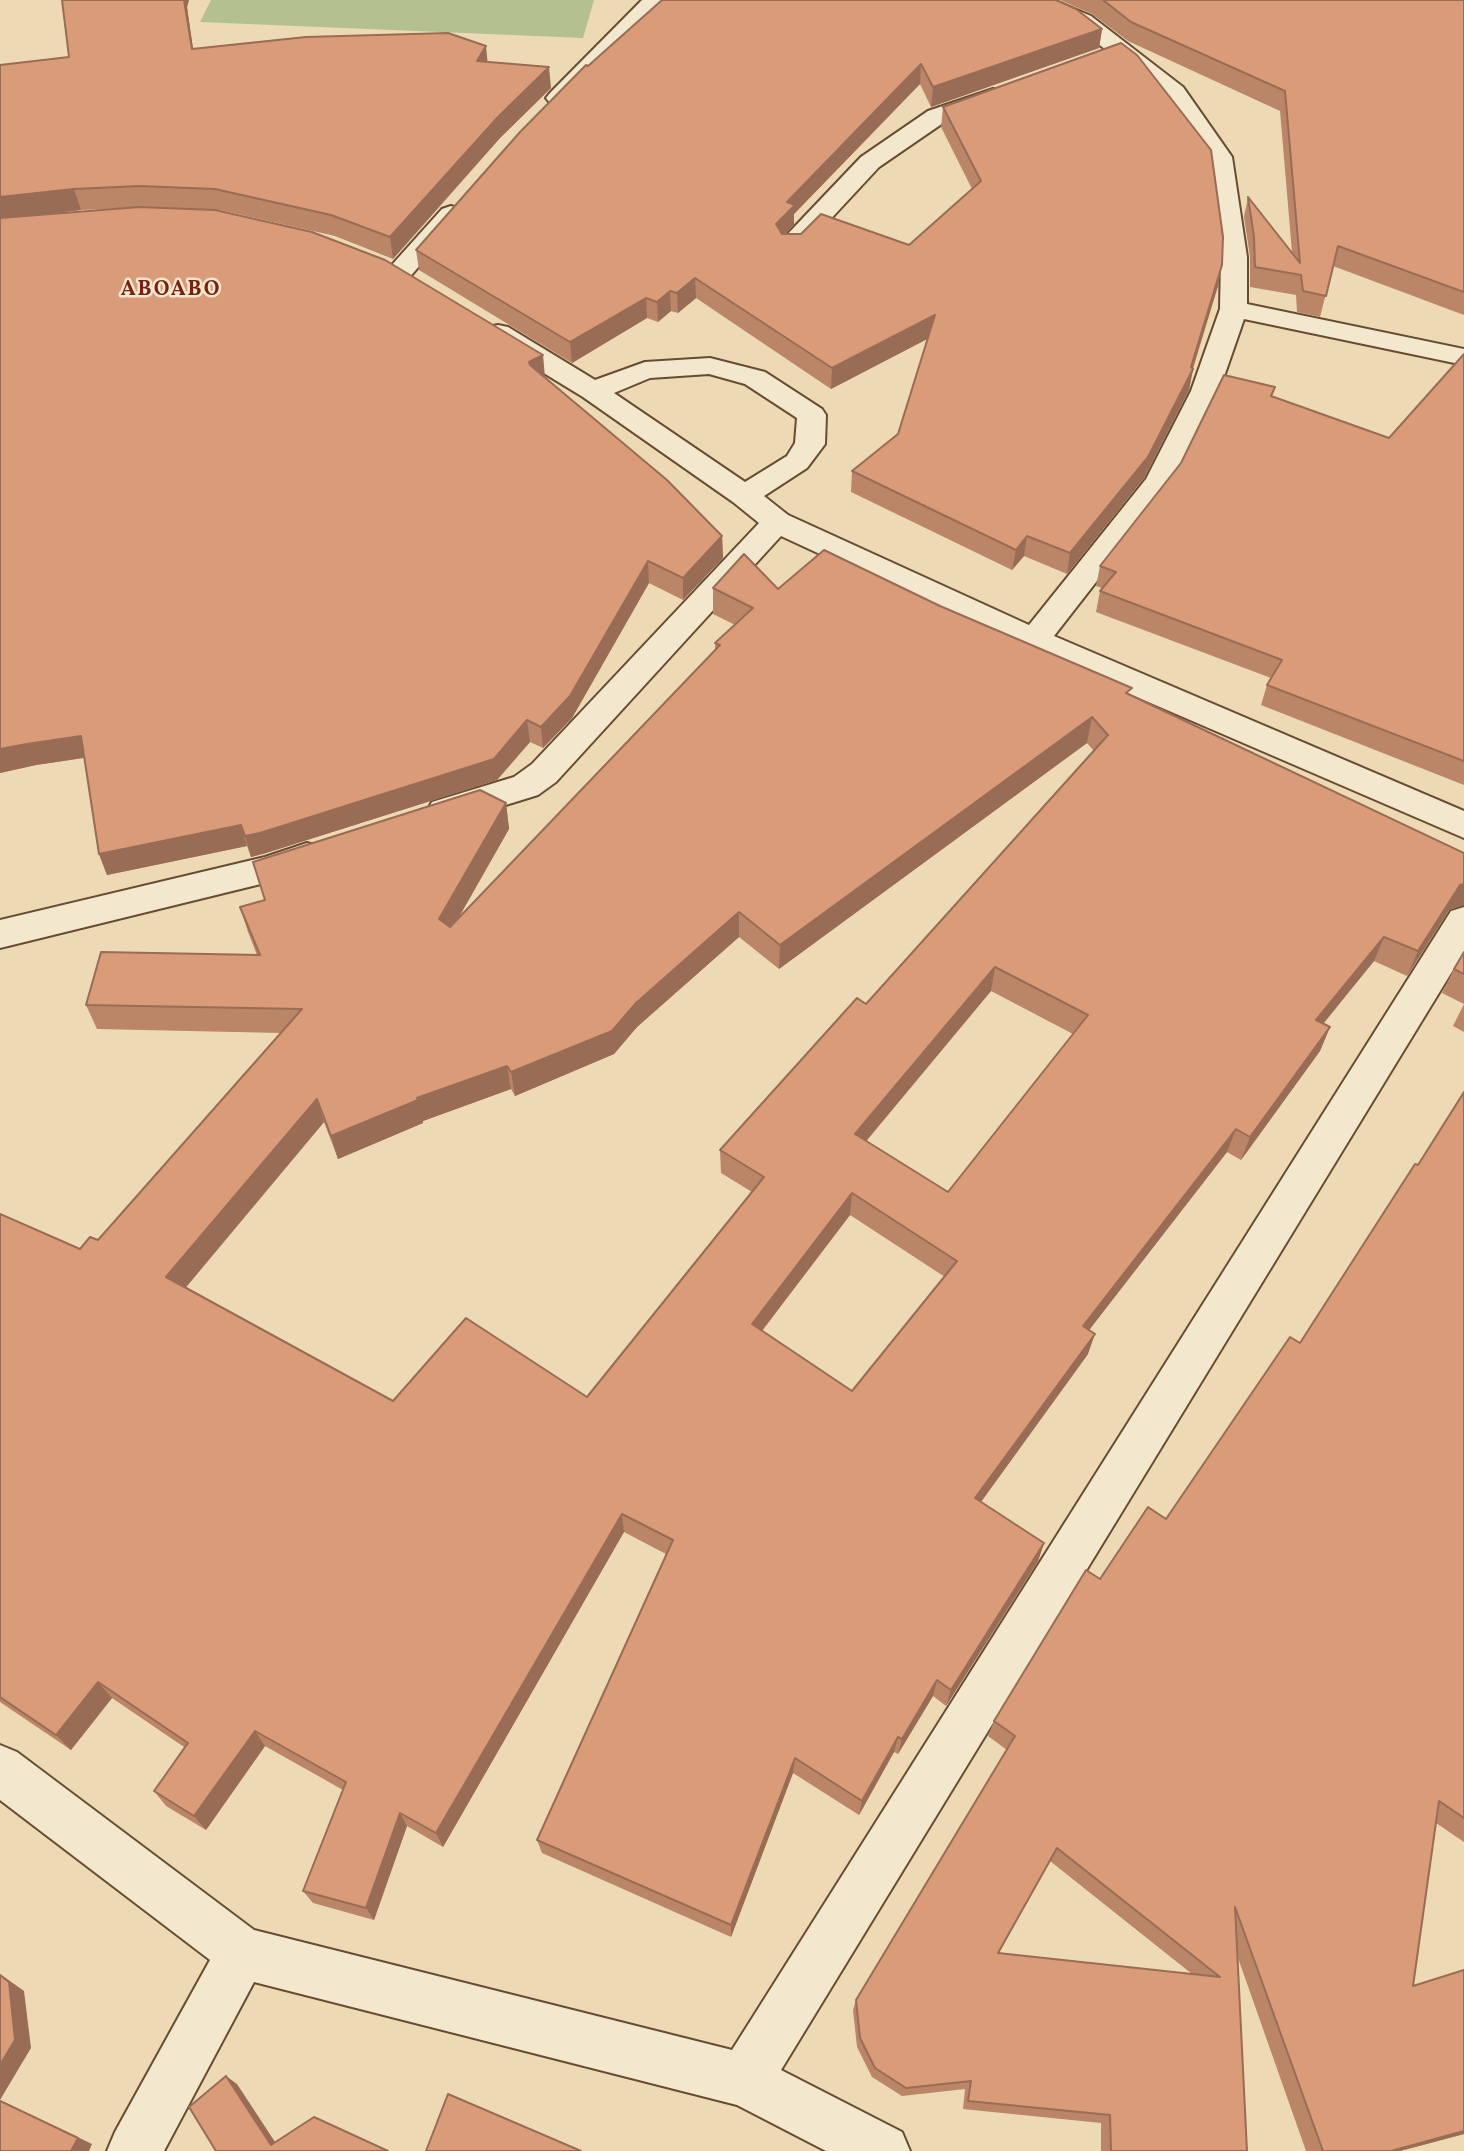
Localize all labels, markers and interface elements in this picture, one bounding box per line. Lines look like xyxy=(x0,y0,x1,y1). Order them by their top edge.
district label: ABOABO xyxy=(121,278,221,304)

